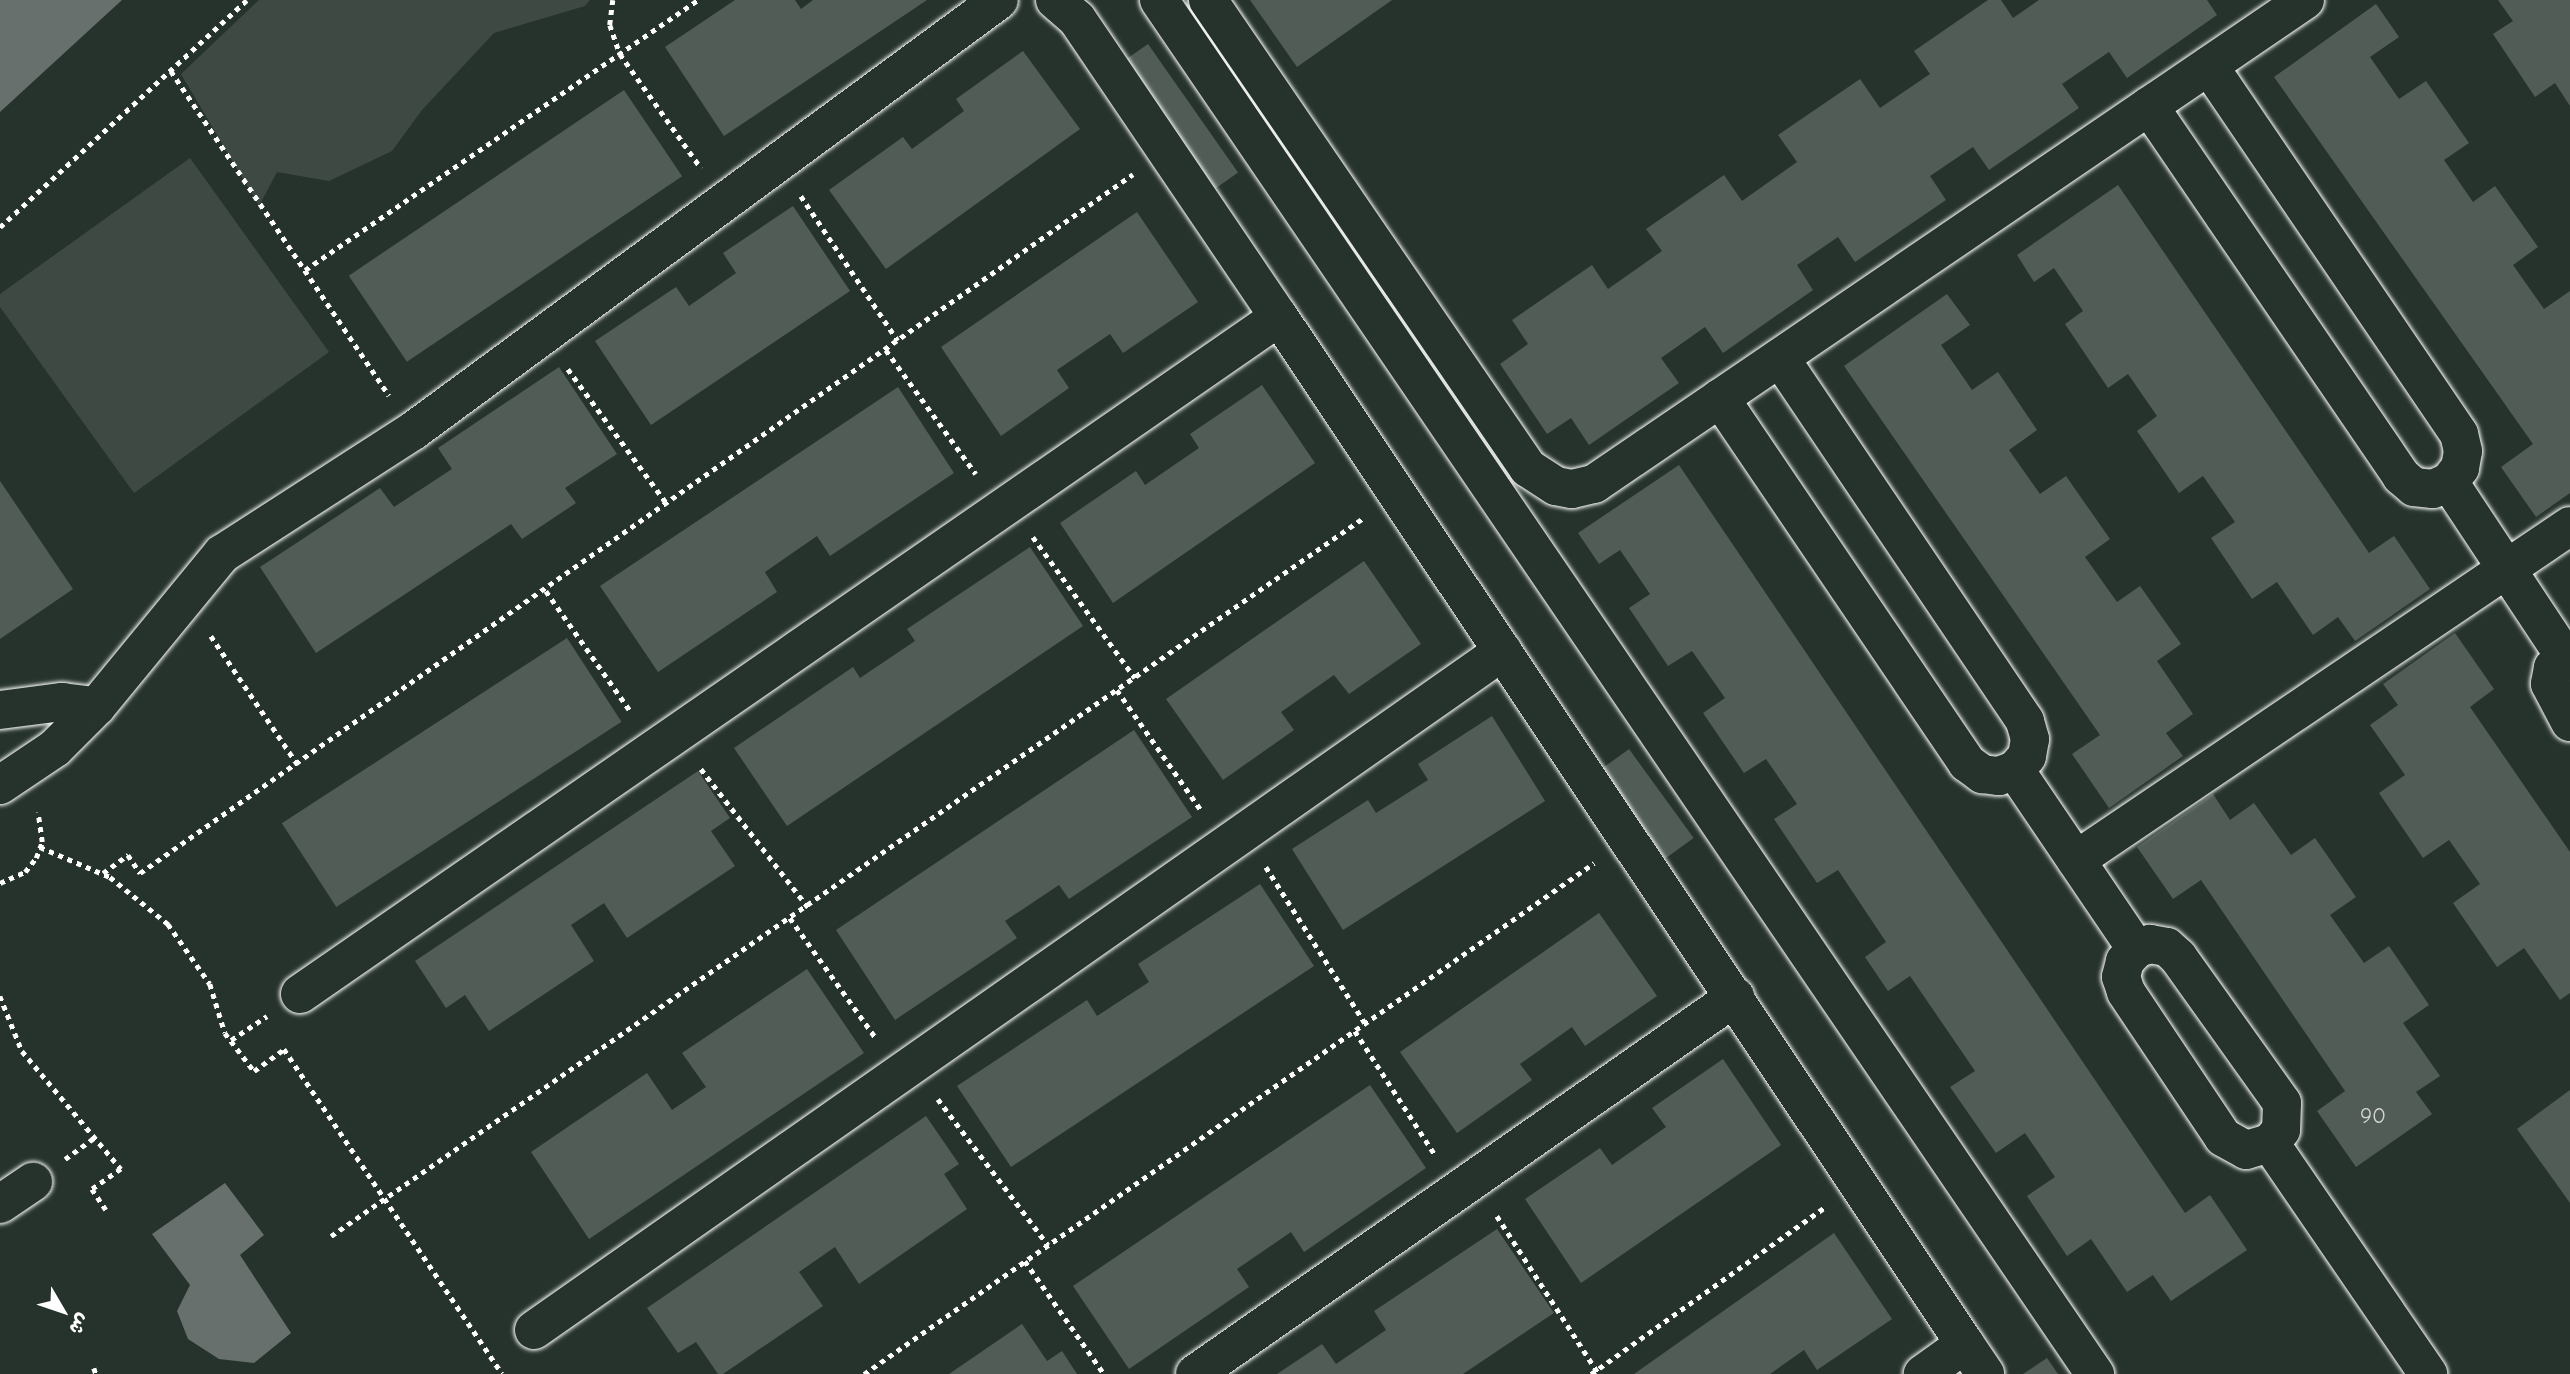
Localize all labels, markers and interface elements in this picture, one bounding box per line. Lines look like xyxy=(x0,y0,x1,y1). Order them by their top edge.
house number: 90 xyxy=(2360,1102,2386,1130)
north arrow xyxy=(28,1276,98,1346)
text: ش xyxy=(64,1309,94,1339)

